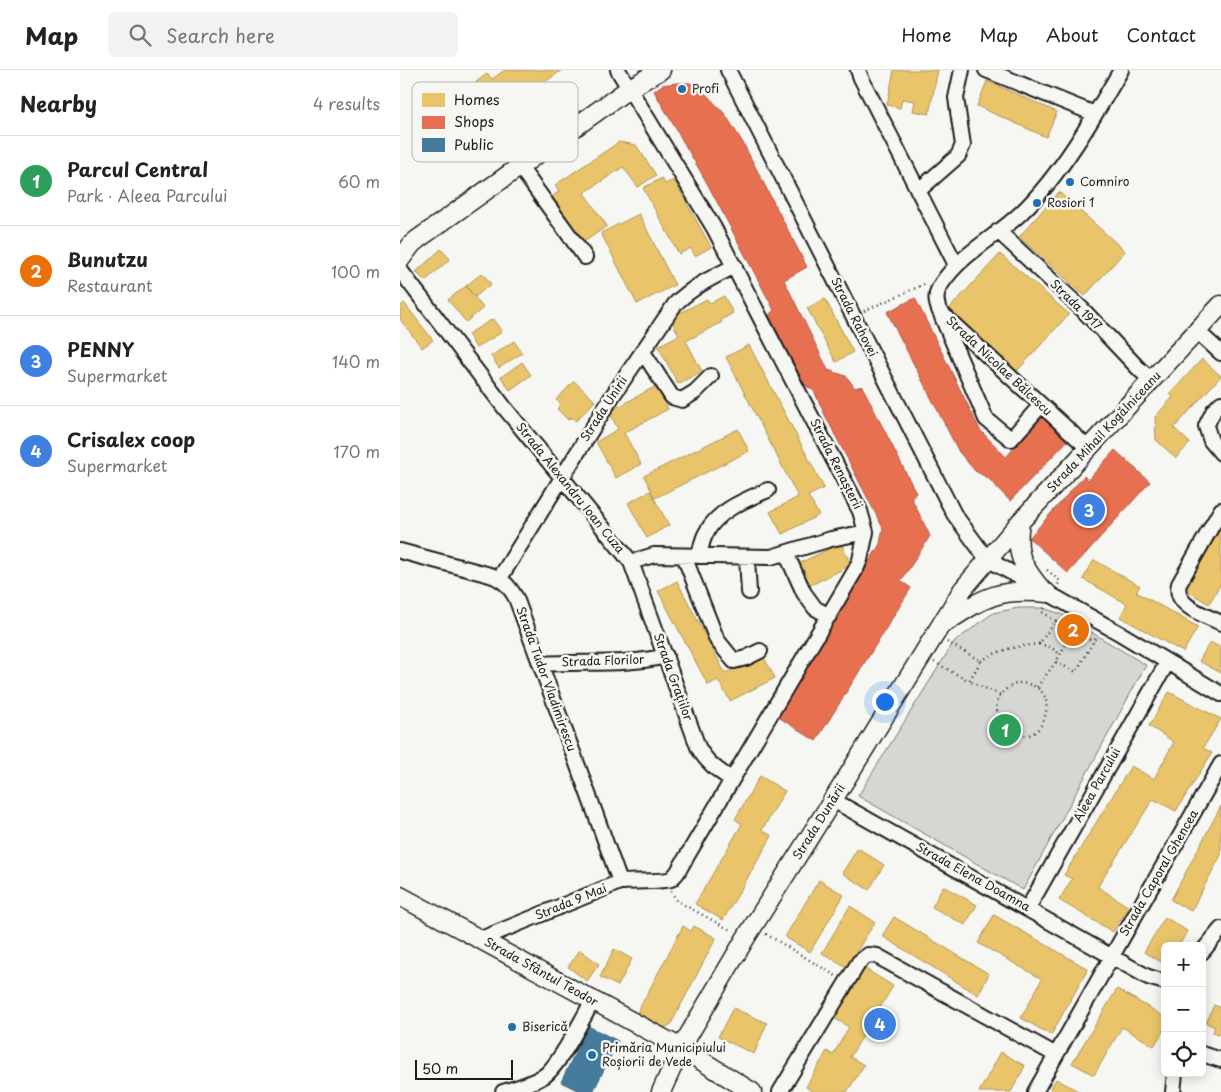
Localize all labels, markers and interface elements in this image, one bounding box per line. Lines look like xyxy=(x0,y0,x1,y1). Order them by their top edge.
search box xyxy=(108,12,458,57)
text: Map xyxy=(25,17,78,53)
icon: search xyxy=(126,21,154,49)
text: Search here xyxy=(166,21,275,49)
text: Home xyxy=(901,21,951,48)
text: Map xyxy=(979,21,1018,48)
text: About xyxy=(1046,21,1098,48)
text: Contact xyxy=(1126,21,1196,48)
place label: Profi xyxy=(692,79,719,97)
legend xyxy=(412,82,578,162)
marker: Profi xyxy=(676,83,688,95)
text: Nearby xyxy=(20,87,97,119)
text: Homes xyxy=(454,89,500,110)
text: 4 results xyxy=(313,91,380,115)
text: Shops xyxy=(454,111,494,132)
text: Public xyxy=(454,134,494,155)
text: Parcul Central xyxy=(67,155,208,183)
text: 1 xyxy=(32,169,40,193)
text: 60 m xyxy=(338,169,380,193)
place label: Comniro xyxy=(1080,172,1130,190)
marker: Comniro xyxy=(1064,176,1076,188)
text: Park · Aleea Parcului xyxy=(67,183,228,207)
place label: Rosiori 1 xyxy=(1047,193,1094,211)
marker: Rosiori 1 xyxy=(1031,197,1043,209)
text: Bunutzu xyxy=(67,245,148,273)
text: 2 xyxy=(30,259,42,283)
text: 100 m xyxy=(331,259,380,283)
text: Restaurant xyxy=(67,273,153,297)
street label: Strada Rahovei xyxy=(827,274,883,359)
street label: Strada 1917 xyxy=(1047,275,1107,334)
street label: Strada Nicolae Bălcescu xyxy=(943,311,1057,419)
text: PENNY xyxy=(67,335,134,363)
text: 3 xyxy=(31,349,41,373)
text: 140 m xyxy=(332,349,380,373)
text: Supermarket xyxy=(67,363,167,387)
street label: Strada Mihail Kogălniceanu xyxy=(1042,367,1164,496)
street label: Strada Unirii xyxy=(575,372,631,445)
street label: Strada Renașterii xyxy=(806,415,868,512)
street label: Strada Alexandru Ioan Cuza xyxy=(512,418,630,557)
text: Crisalex coop xyxy=(67,425,195,453)
text: 4 xyxy=(31,439,41,463)
text: 170 m xyxy=(334,439,380,463)
text: Supermarket xyxy=(67,453,167,477)
pin: 3 xyxy=(1073,491,1105,529)
street label: Strada Tudor Vladimirescu xyxy=(512,604,582,754)
pin: 2 xyxy=(1057,611,1089,649)
street label: Strada Grațiilor xyxy=(650,630,698,723)
street label: Strada Florilor xyxy=(561,650,645,670)
your location xyxy=(872,689,898,715)
pin: 1 xyxy=(989,711,1021,749)
street label: Aleea Parcului xyxy=(1068,744,1124,825)
street label: Strada Dunării xyxy=(788,780,849,863)
street label: Strada Caporal Ghencea xyxy=(1114,805,1202,939)
street label: Strada Elena Doamna xyxy=(913,837,1034,915)
street label: Strada 9 Mai xyxy=(532,878,609,924)
street label: Strada Sfântul Teodor xyxy=(481,932,602,1010)
map controls xyxy=(1161,942,1206,1077)
button: + xyxy=(1161,942,1206,987)
button: − xyxy=(1161,987,1206,1032)
pin: 4 xyxy=(864,1005,896,1043)
place label: Biserică xyxy=(522,1017,569,1035)
marker: Biserică xyxy=(506,1021,518,1033)
button: locate xyxy=(1161,1032,1206,1077)
place label: Primăria Municipiului Roșiorii de Vede xyxy=(602,1038,726,1070)
marker: Primăria Municipiului Roșiorii de Vede xyxy=(586,1049,598,1061)
scale bar xyxy=(415,1057,512,1080)
text: 50 m xyxy=(422,1058,458,1079)

